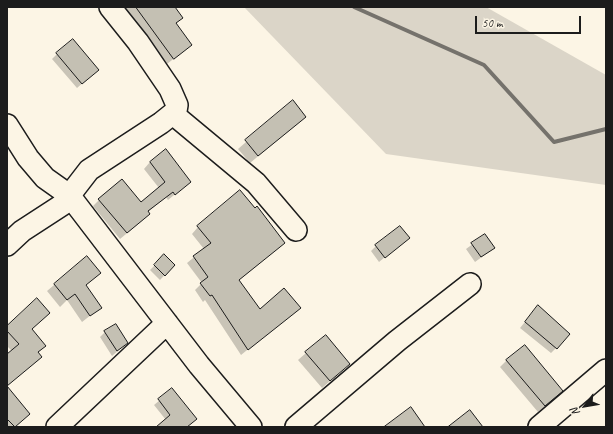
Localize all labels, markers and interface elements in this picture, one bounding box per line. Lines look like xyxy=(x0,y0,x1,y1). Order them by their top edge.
scale bar xyxy=(477,8,583,34)
text: 50 m xyxy=(482,15,502,31)
north arrow xyxy=(565,386,605,426)
text: N xyxy=(567,406,582,419)

